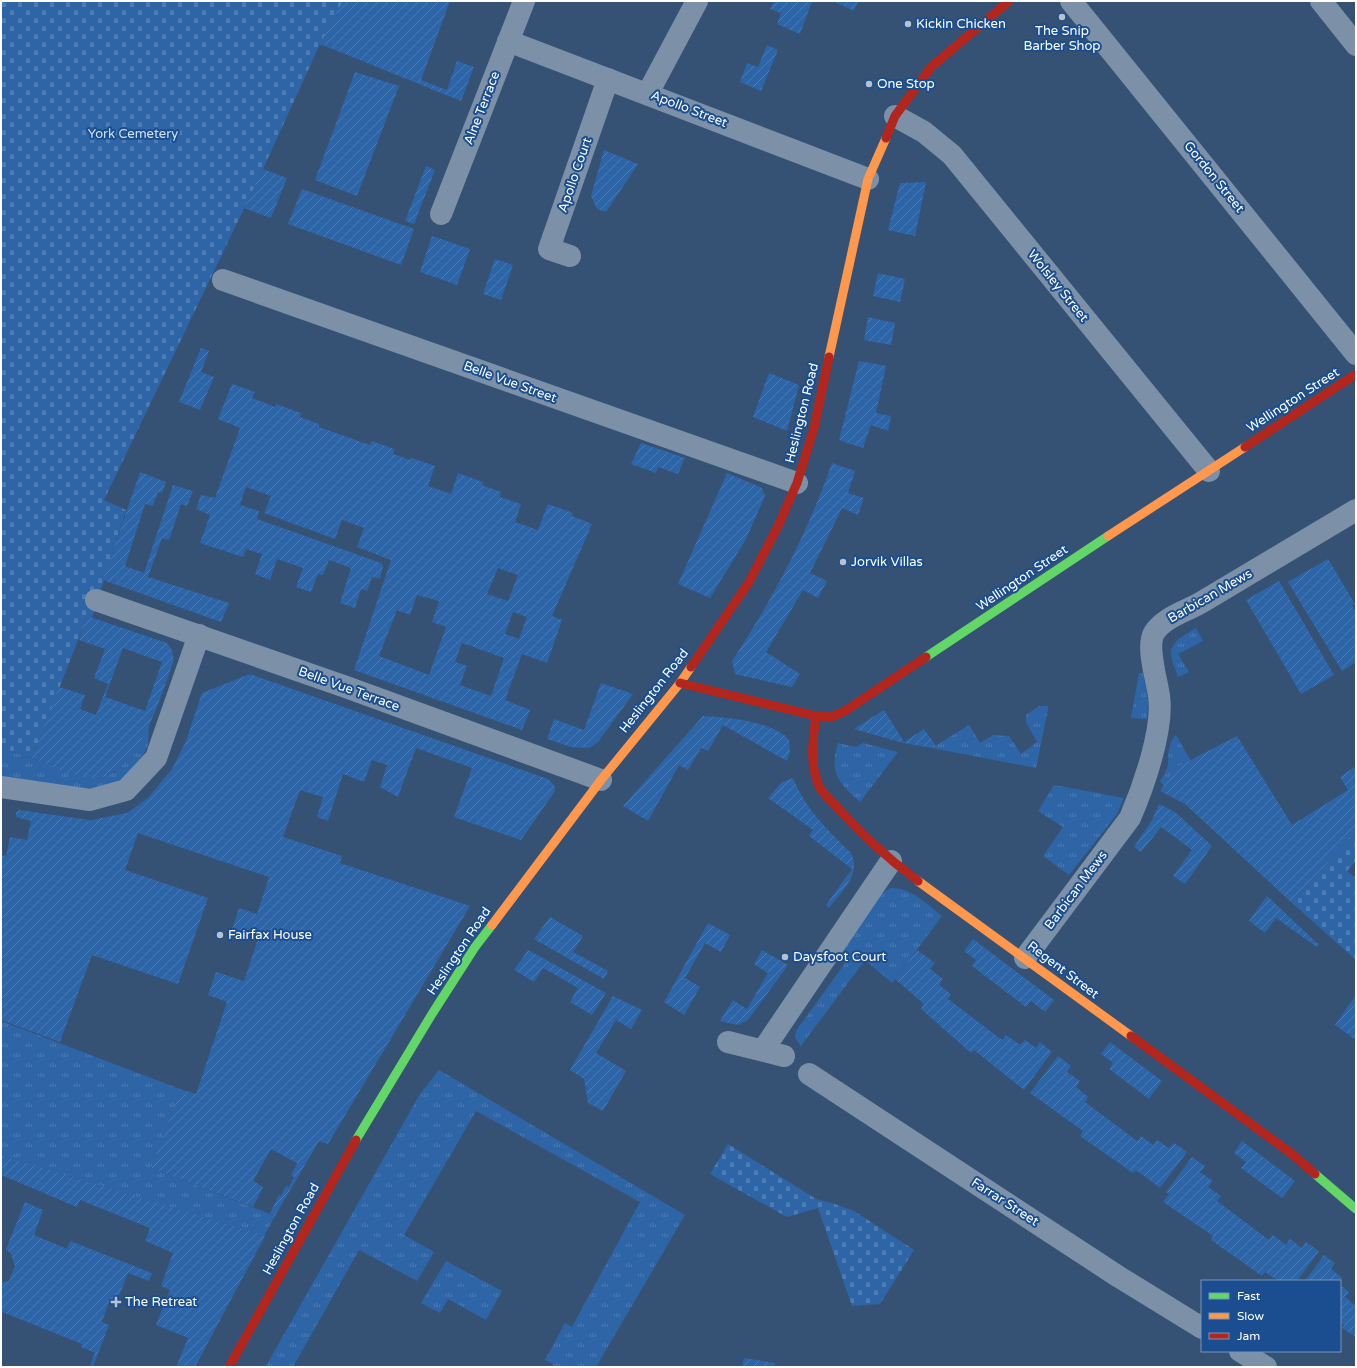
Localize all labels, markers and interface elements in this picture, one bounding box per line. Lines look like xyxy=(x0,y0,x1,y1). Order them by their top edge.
marker: The Snip Barber Shop xyxy=(1057,12,1067,22)
place label: Kickin Chicken xyxy=(916,16,1006,32)
marker: Kickin Chicken xyxy=(903,19,913,29)
place label: The Snip Barber Shop xyxy=(1023,23,1101,54)
street label: Alne Terrace xyxy=(461,69,503,147)
place label: One Stop xyxy=(877,76,935,92)
marker: One Stop xyxy=(864,79,874,89)
street label: Apollo Street xyxy=(648,87,730,131)
park label: York Cemetery xyxy=(88,126,178,142)
street label: Apollo Court xyxy=(555,135,595,215)
street label: Gordon Street xyxy=(1180,138,1248,216)
street label: Wolsley Street xyxy=(1024,247,1092,325)
street label: Belle Vue Street xyxy=(461,358,559,406)
street label: Heslington Road xyxy=(782,361,822,465)
street label: Wellington Street xyxy=(1244,364,1342,436)
street label: Wellington Street xyxy=(973,541,1071,615)
place label: Jorvik Villas xyxy=(851,554,923,570)
marker: Jorvik Villas xyxy=(838,557,848,567)
street label: Barbican Mews xyxy=(1165,565,1255,627)
street label: Heslington Road xyxy=(616,646,692,736)
street label: Belle Vue Terrace xyxy=(296,663,402,715)
street label: Barbican Mews xyxy=(1041,847,1111,933)
street label: Heslington Road xyxy=(424,904,494,998)
place label: Fairfax House xyxy=(228,927,312,943)
marker: Fairfax House xyxy=(215,930,225,940)
street label: Regent Street xyxy=(1024,938,1102,1002)
place label: Daysfoot Court xyxy=(793,949,886,965)
marker: Daysfoot Court xyxy=(780,952,790,962)
street label: Farrar Street xyxy=(968,1174,1042,1230)
street label: Heslington Road xyxy=(259,1180,323,1278)
legend xyxy=(1201,1280,1341,1352)
text: Fast xyxy=(1237,1289,1261,1303)
place label: The Retreat xyxy=(125,1294,197,1310)
marker: The Retreat xyxy=(110,1296,122,1308)
text: Slow xyxy=(1237,1309,1264,1323)
text: Jam xyxy=(1237,1329,1260,1343)

